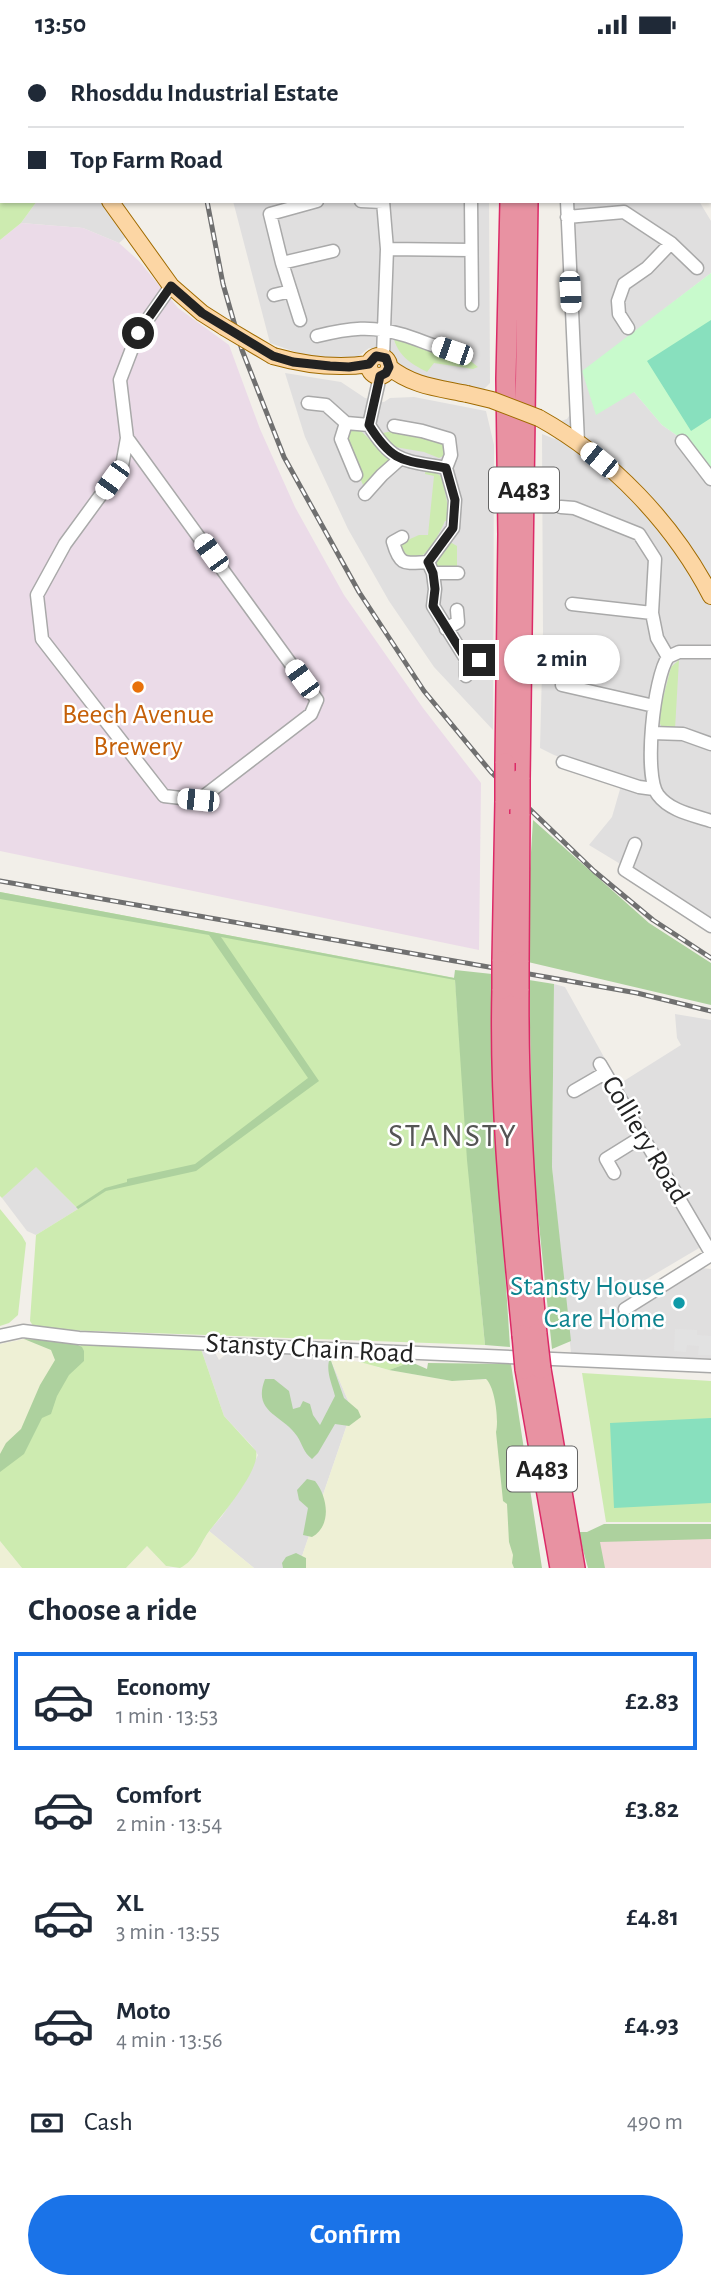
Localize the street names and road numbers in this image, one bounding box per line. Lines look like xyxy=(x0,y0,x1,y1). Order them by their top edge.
road number: A483 xyxy=(489,467,559,512)
street label: Colliery Road xyxy=(596,1072,694,1208)
street label: Stansty Chain Road xyxy=(205,1330,415,1368)
road number: A483 xyxy=(507,1447,577,1491)

